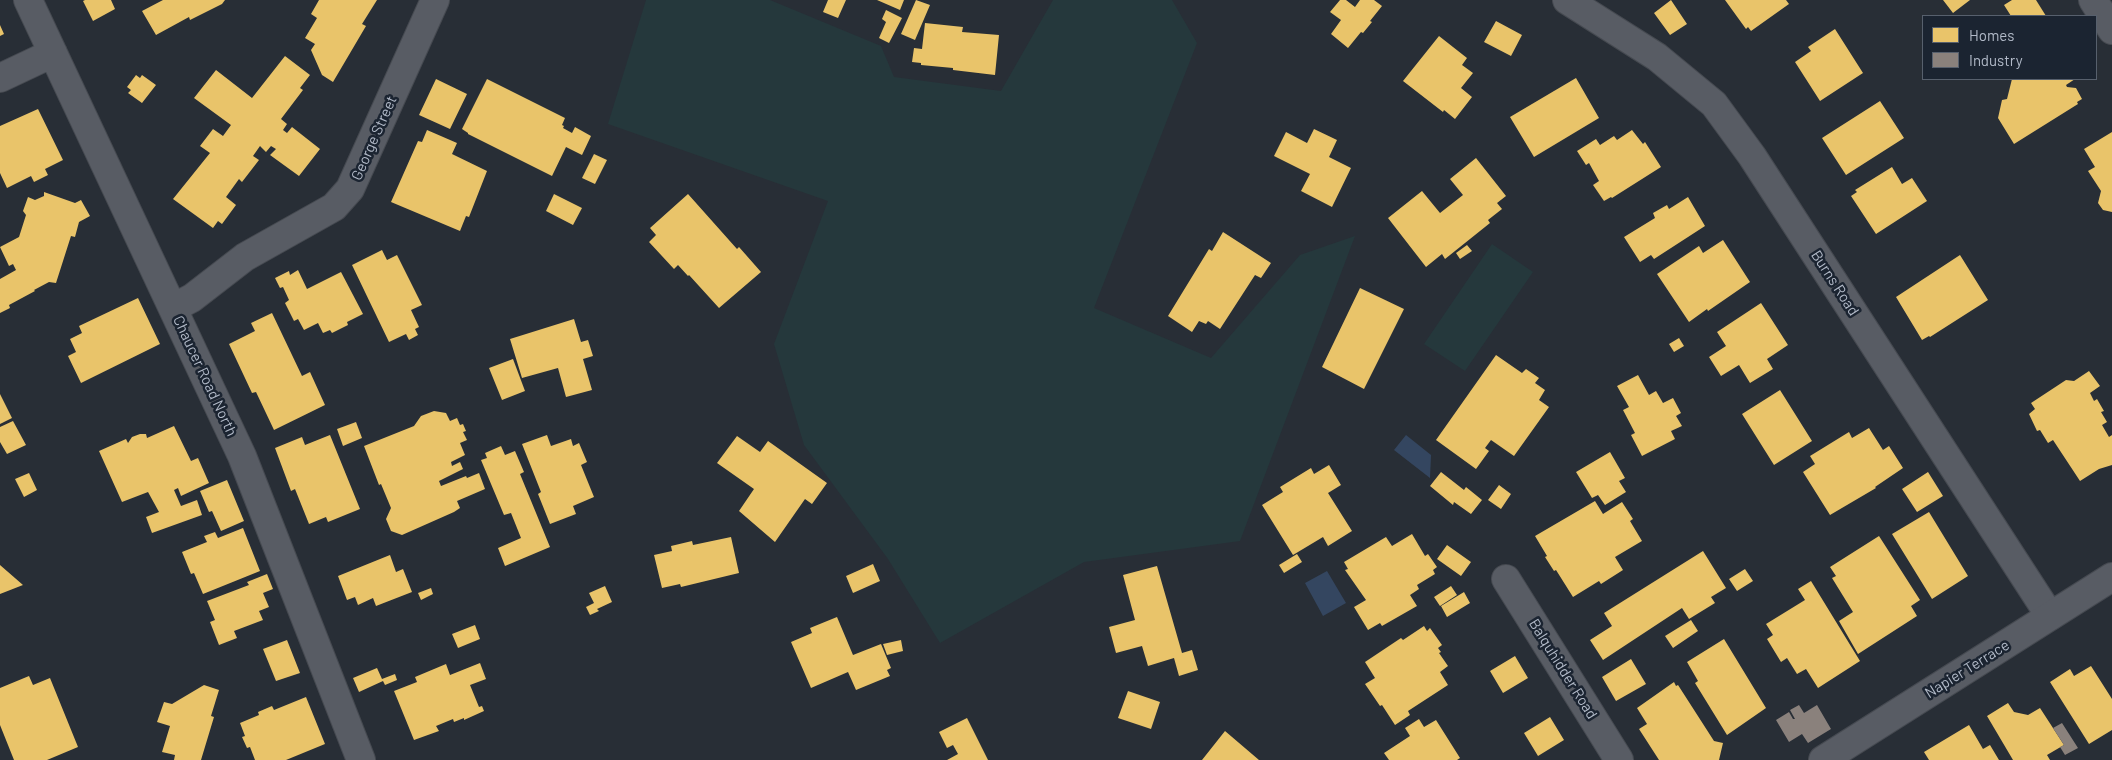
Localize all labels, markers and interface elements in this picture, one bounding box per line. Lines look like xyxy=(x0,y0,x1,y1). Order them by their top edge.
legend xyxy=(1922,15,2097,80)
text: Homes xyxy=(1969,26,2014,44)
text: Industry xyxy=(1969,51,2023,69)
street label: George Street xyxy=(347,93,401,183)
street label: Burns Road xyxy=(1807,247,1863,319)
street label: Chaucer Road North xyxy=(169,313,241,439)
street label: Balquhidder Road xyxy=(1525,616,1601,722)
street label: Napier Terrace xyxy=(1921,636,2013,702)

